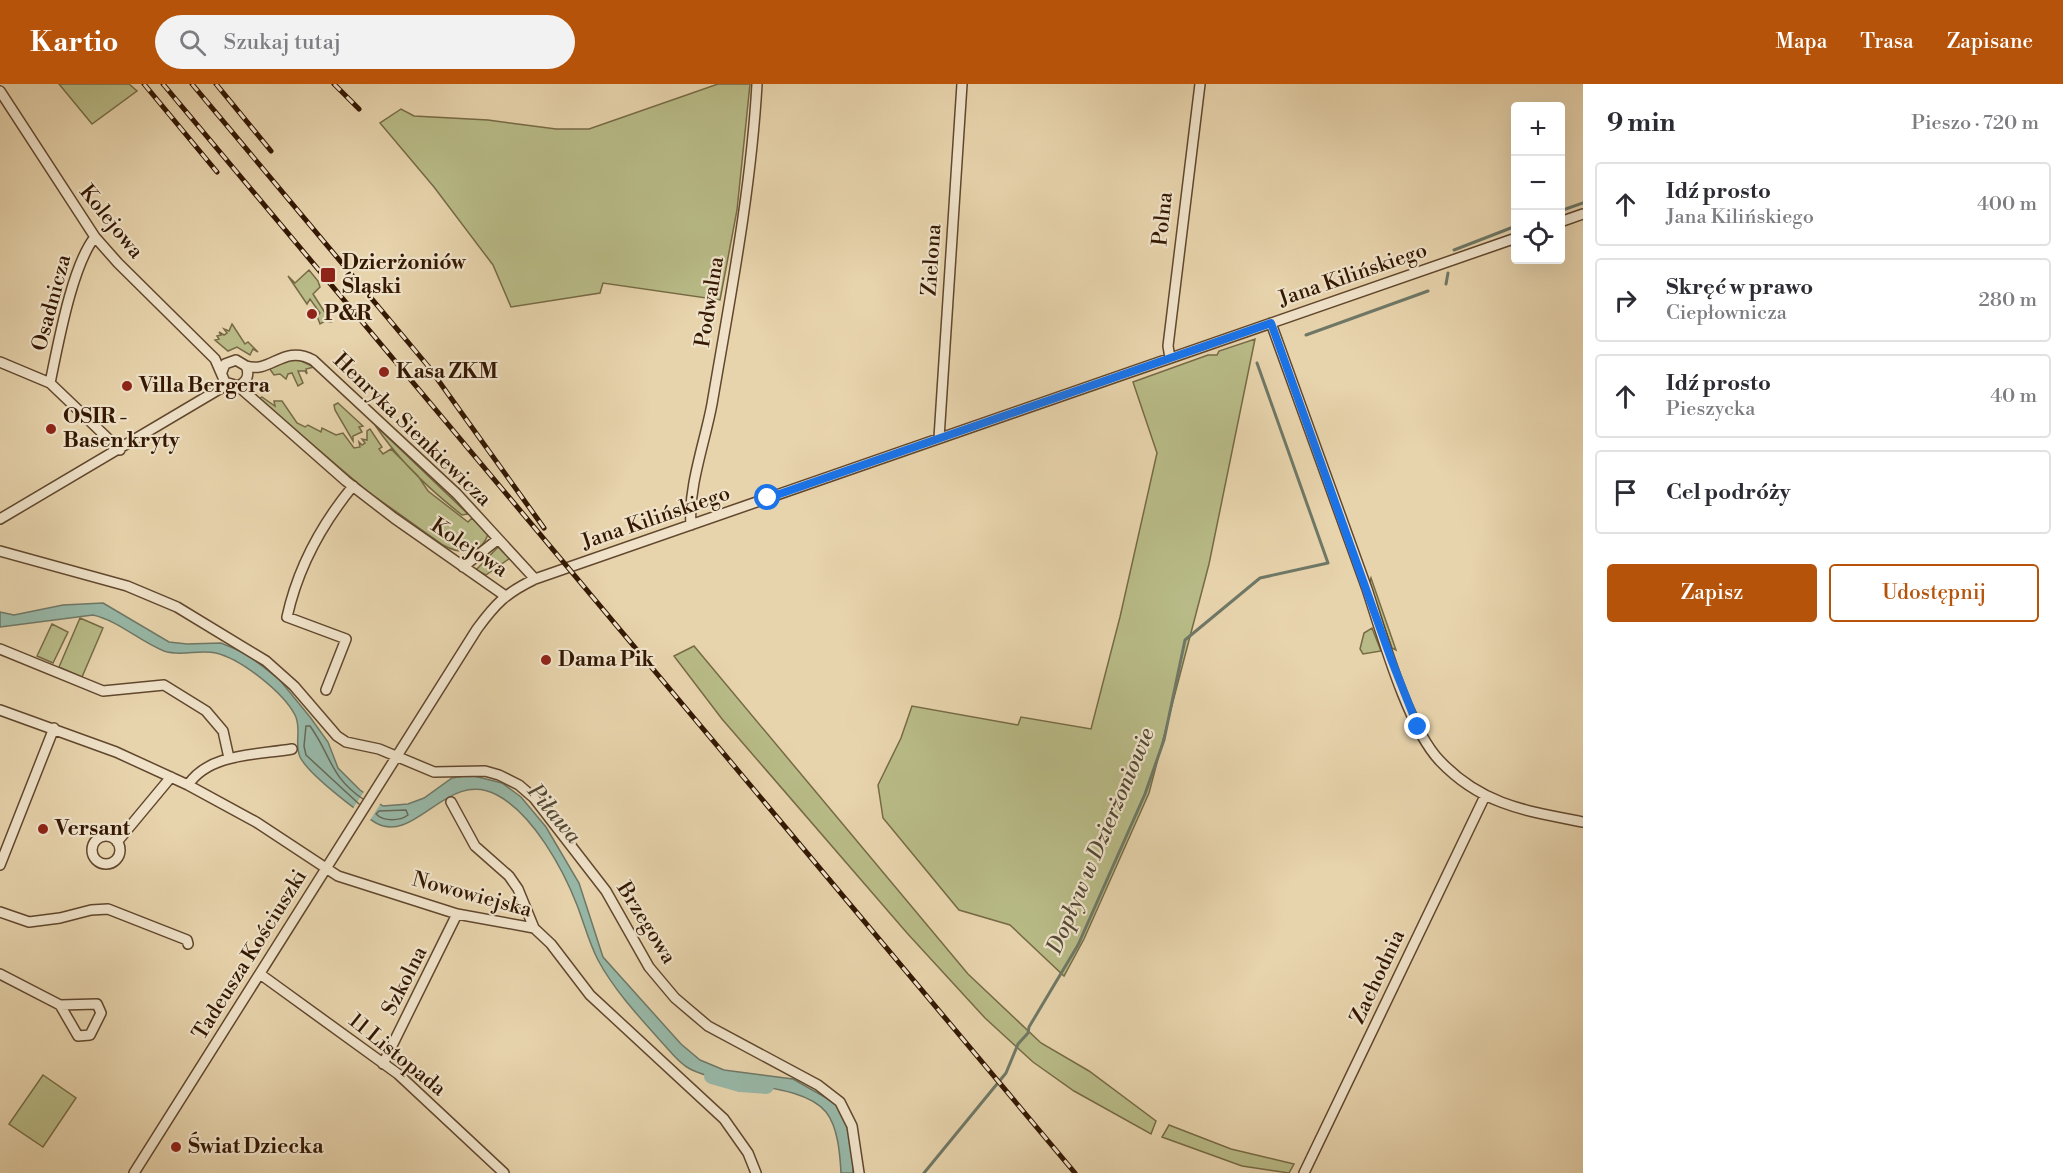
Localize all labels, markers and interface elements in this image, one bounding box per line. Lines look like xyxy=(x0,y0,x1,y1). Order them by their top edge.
search box xyxy=(155,15,575,69)
text: Kartio xyxy=(30,25,119,60)
icon: search xyxy=(176,26,209,59)
text: Szukaj tutaj xyxy=(224,29,341,56)
text: Mapa xyxy=(1775,29,1827,55)
text: Trasa xyxy=(1860,29,1914,55)
text: Zapisane xyxy=(1947,29,2033,55)
map controls xyxy=(1511,102,1565,264)
button: + xyxy=(1511,102,1565,156)
text: 9 min xyxy=(1607,107,1675,139)
text: Pieszo · 720 m xyxy=(1911,111,2039,136)
button: − xyxy=(1511,156,1565,210)
text: Idź prosto xyxy=(1666,178,1771,205)
street label: Kolejowa xyxy=(73,180,149,264)
icon: ahead xyxy=(1609,188,1642,221)
street label: Polna xyxy=(1147,190,1179,247)
text: 400 m xyxy=(1977,192,2037,217)
text: Jana Kilińskiego xyxy=(1666,205,1814,230)
button: locate xyxy=(1511,210,1565,264)
street label: Zielona xyxy=(917,223,948,297)
street label: Jana Kilińskiego xyxy=(1274,237,1431,313)
place label: Dzierżoniów Śląski xyxy=(342,250,466,300)
street label: Osadnicza xyxy=(27,251,77,354)
street label: Podwalna xyxy=(690,254,730,349)
marker: Dzierżoniów Śląski xyxy=(319,266,337,284)
text: Skręć w prawo xyxy=(1666,274,1813,301)
icon: right xyxy=(1609,284,1642,317)
text: 280 m xyxy=(1978,288,2037,313)
place label: P&R xyxy=(324,301,372,327)
text: Ciepłownicza xyxy=(1666,301,1787,326)
marker: P&R xyxy=(305,307,319,321)
street label: Henryka Sienkiewicza xyxy=(328,348,497,512)
place label: Kasa ZKM xyxy=(396,359,499,385)
marker: Kasa ZKM xyxy=(377,365,391,379)
text: Idź prosto xyxy=(1666,370,1771,397)
place label: Villa Bergera xyxy=(138,373,271,399)
marker: Villa Bergera xyxy=(120,379,134,393)
icon: ahead xyxy=(1609,380,1642,413)
text: 40 m xyxy=(1990,384,2037,409)
text: Pieszycka xyxy=(1666,397,1755,422)
place label: OSIR - Basen kryty xyxy=(63,404,180,454)
marker: OSIR - Basen kryty xyxy=(44,422,58,436)
icon: arrive xyxy=(1609,476,1642,509)
text: Cel podróży xyxy=(1666,479,1790,506)
street label: Jana Kilińskiego xyxy=(577,480,734,556)
route start xyxy=(754,484,780,510)
street label: Kolejowa xyxy=(426,513,513,583)
button: Zapisz xyxy=(1607,564,1817,622)
button: Udostępnij xyxy=(1829,564,2039,622)
place label: Dama Pik xyxy=(558,647,655,673)
marker: Dama Pik xyxy=(539,653,553,667)
route end xyxy=(1404,713,1430,739)
water label: Dopływ w Dzierżoniowie xyxy=(1041,724,1161,959)
water label: Piława xyxy=(521,778,587,850)
place label: Versant xyxy=(54,816,131,842)
marker: Versant xyxy=(36,822,50,836)
street label: Tadeusza Kościuszki xyxy=(187,865,313,1045)
street label: Nowowiejska xyxy=(409,867,535,924)
street label: Brzegowa xyxy=(610,876,682,969)
street label: Zachodnia xyxy=(1345,925,1411,1028)
street label: Szkolna xyxy=(377,942,434,1020)
street label: 11 Listopada xyxy=(343,1008,451,1102)
place label: Świat Dziecka xyxy=(188,1131,324,1160)
marker: Świat Dziecka xyxy=(169,1140,183,1154)

